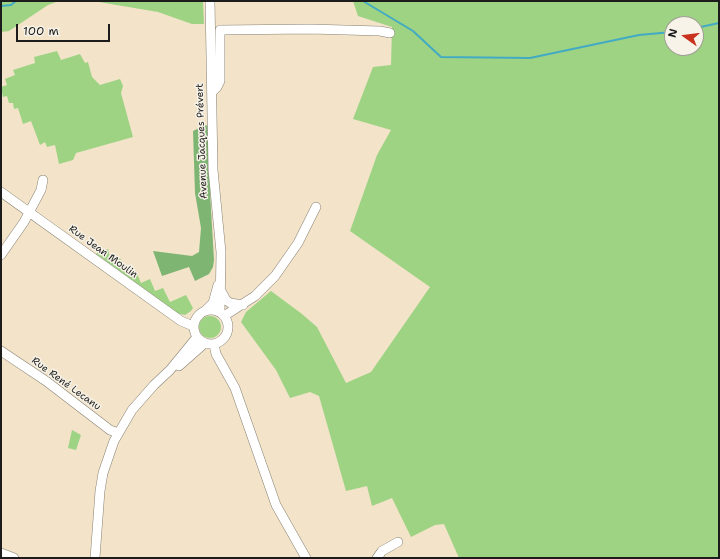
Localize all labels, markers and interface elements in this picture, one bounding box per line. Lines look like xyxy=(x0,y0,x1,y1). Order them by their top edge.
scale bar xyxy=(18,16,112,42)
north arrow xyxy=(664,16,704,56)
text: 100 m xyxy=(23,23,59,39)
text: N xyxy=(665,27,681,39)
street label: Avenue Jacques Prévert xyxy=(194,83,210,199)
street label: Rue Jean Moulin xyxy=(66,223,140,281)
street label: Rue René Lecanu xyxy=(29,355,103,413)

